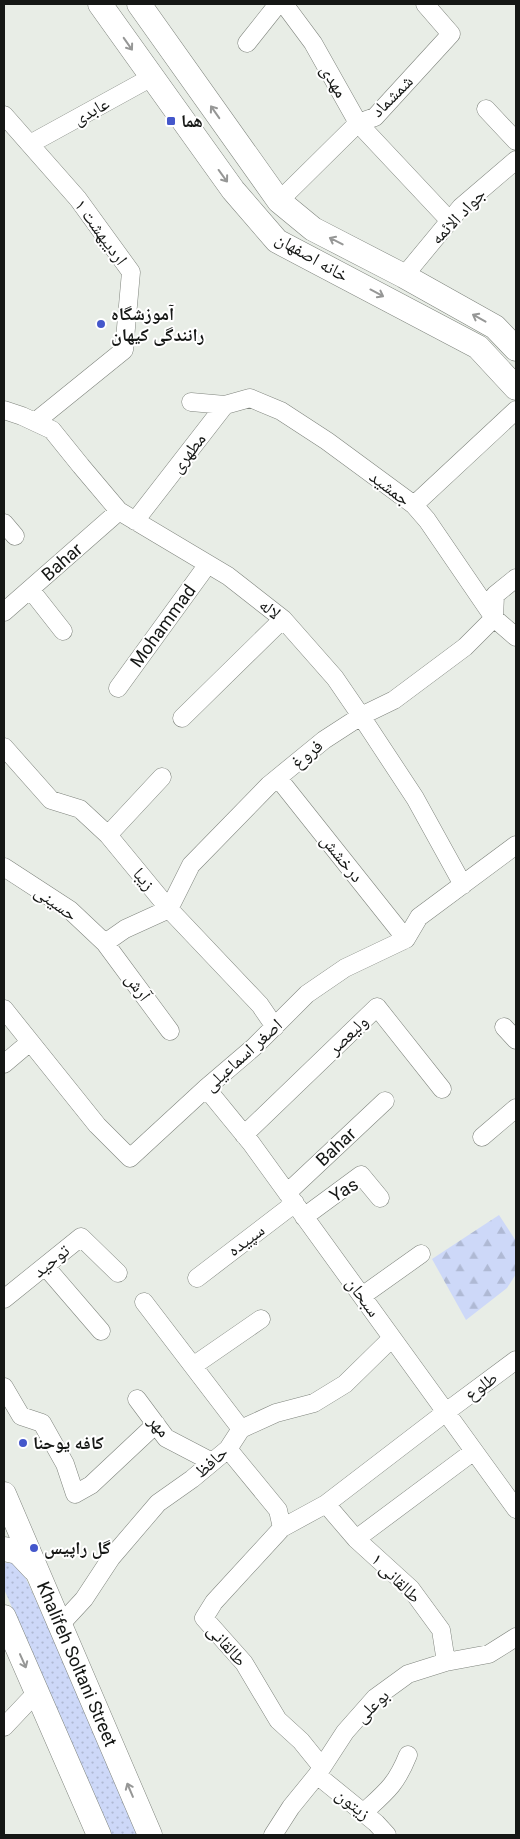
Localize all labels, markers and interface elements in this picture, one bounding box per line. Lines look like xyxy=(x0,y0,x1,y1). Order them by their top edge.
one-way arrow xyxy=(123,37,133,51)
street label: مهدی xyxy=(316,60,352,102)
street label: شمشماد xyxy=(366,70,417,121)
street label: عابدی xyxy=(69,92,113,130)
one-way arrow xyxy=(210,105,220,119)
place label: هما xyxy=(181,110,203,131)
marker: هما xyxy=(165,115,177,127)
one-way arrow xyxy=(218,169,228,183)
street label: جواد الائمه xyxy=(426,183,490,248)
street label: اردیبهشت ۱ xyxy=(70,195,132,269)
street label: خانه اصفهان xyxy=(271,227,353,287)
one-way arrow xyxy=(329,236,344,246)
one-way arrow xyxy=(369,289,384,298)
place label: آموزشگاه رانندگی کیهان xyxy=(111,303,205,346)
one-way arrow xyxy=(472,313,487,323)
marker: آموزشگاه رانندگی کیهان xyxy=(95,318,107,330)
street label: مطهری xyxy=(166,429,210,477)
street label: جمشید xyxy=(365,465,415,510)
street label: Bahar xyxy=(37,538,86,585)
street label: Mohammad xyxy=(126,580,200,671)
street label: لاله xyxy=(255,594,285,623)
street label: فروغ xyxy=(287,735,327,773)
street label: درخشش xyxy=(316,829,368,887)
street label: زیبا xyxy=(129,863,160,895)
street label: حسینی xyxy=(30,880,82,926)
street label: آرش xyxy=(120,969,156,1006)
street label: ولیعصر xyxy=(323,1011,372,1060)
street label: اصغر اسماعیلی xyxy=(199,1014,287,1096)
street label: Bahar xyxy=(311,1123,360,1170)
street label: Yas xyxy=(326,1173,362,1206)
street label: سپیده xyxy=(223,1219,269,1261)
street label: توحید xyxy=(28,1240,73,1282)
street label: سبحان xyxy=(341,1273,385,1321)
street label: طلوع xyxy=(460,1367,502,1405)
street label: مهر xyxy=(143,1410,175,1441)
place label: کافه یوحنا xyxy=(33,1432,104,1453)
marker: کافه یوحنا xyxy=(17,1437,29,1449)
street label: حافظ xyxy=(190,1441,232,1482)
place label: گل راپیس xyxy=(44,1537,111,1559)
marker: گل راپیس xyxy=(28,1542,40,1554)
street label: طالقانی ۱ xyxy=(366,1548,426,1608)
street label: Khalifeh Soltani Street xyxy=(33,1578,122,1750)
street label: طالقانی xyxy=(203,1619,251,1671)
one-way arrow xyxy=(19,1653,29,1668)
street label: بوعلی xyxy=(350,1684,394,1728)
one-way arrow xyxy=(125,1783,134,1798)
street label: زیتون xyxy=(331,1783,375,1825)

